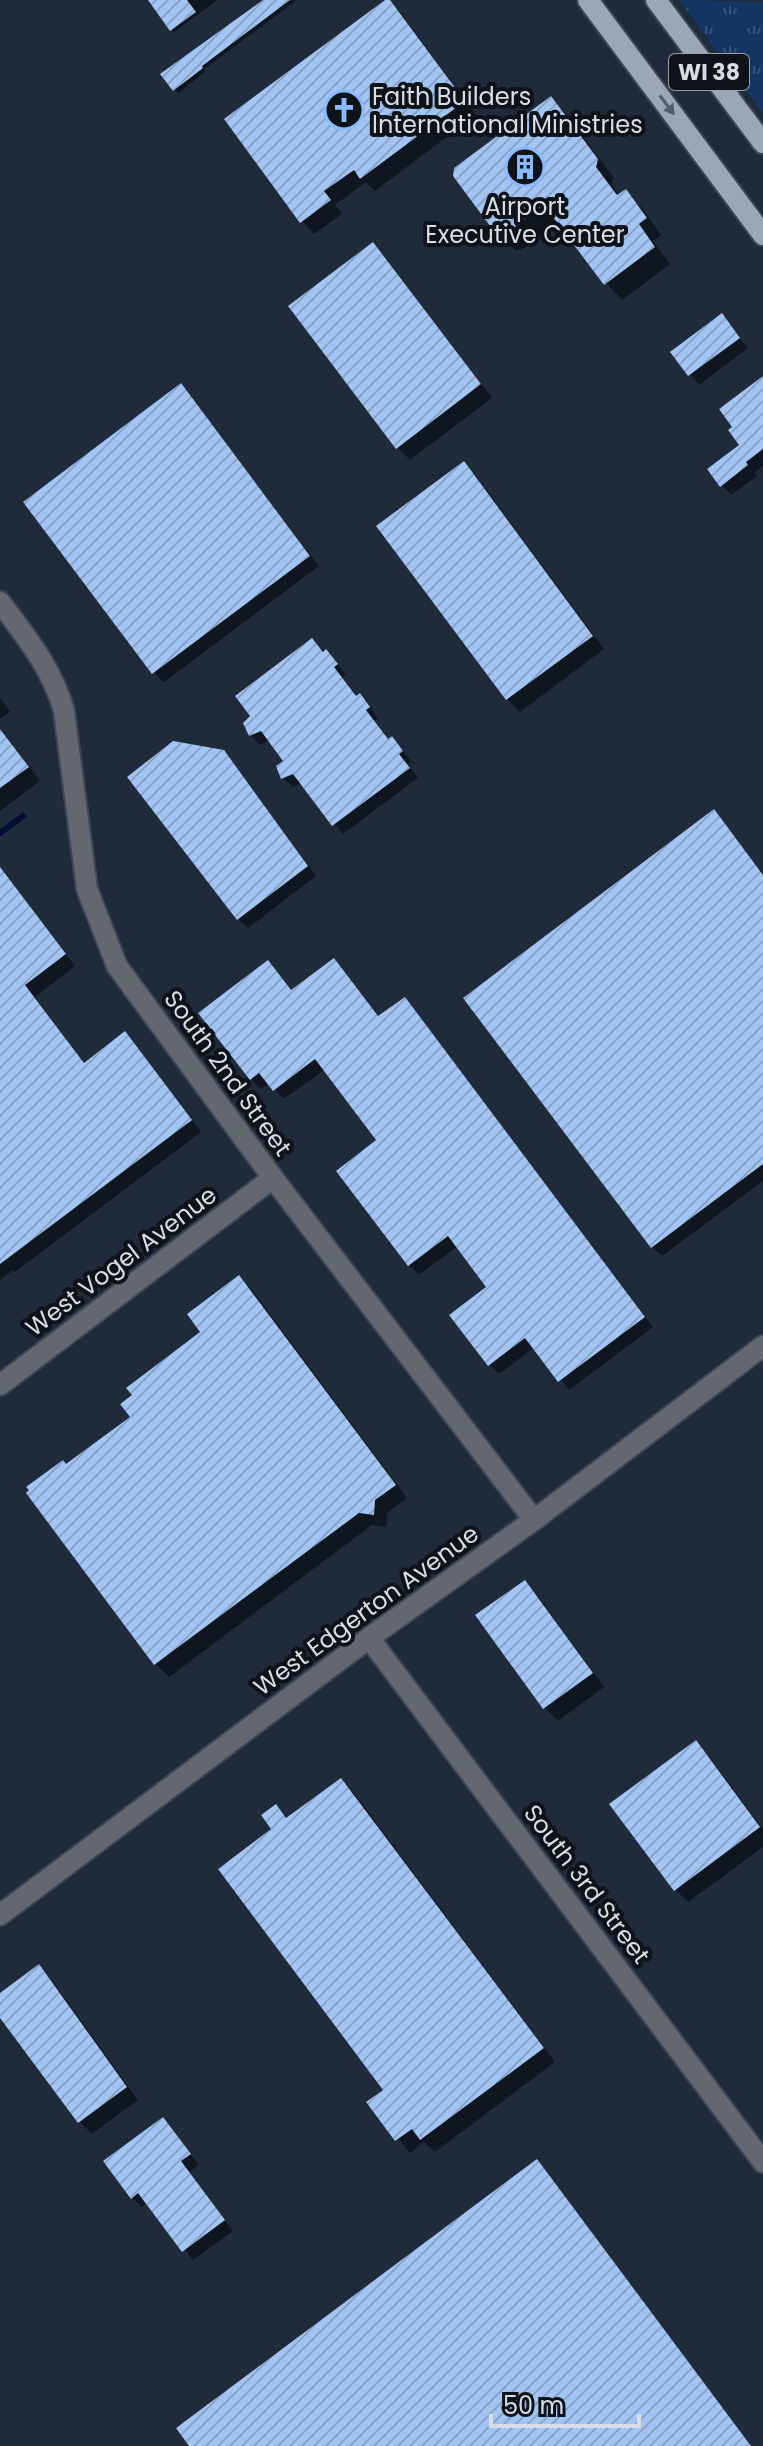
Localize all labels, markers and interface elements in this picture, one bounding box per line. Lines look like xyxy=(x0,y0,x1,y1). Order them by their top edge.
road number: WI 38 xyxy=(669,54,749,90)
place label: Faith Builders International Ministries xyxy=(372,80,643,141)
church icon: Faith Builders International Ministries xyxy=(323,89,365,131)
one-way arrow xyxy=(658,95,674,115)
building icon: Airport Executive Center xyxy=(504,146,546,188)
place label: Airport Executive Center xyxy=(425,190,625,251)
street label: South 2nd Street xyxy=(157,983,299,1163)
street label: West Vogel Avenue xyxy=(19,1178,223,1344)
street label: West Edgerton Avenue xyxy=(247,1517,485,1703)
street label: South 3rd Street xyxy=(516,1798,658,1970)
scale bar xyxy=(491,2378,639,2428)
text: 50 m xyxy=(503,2389,564,2422)

